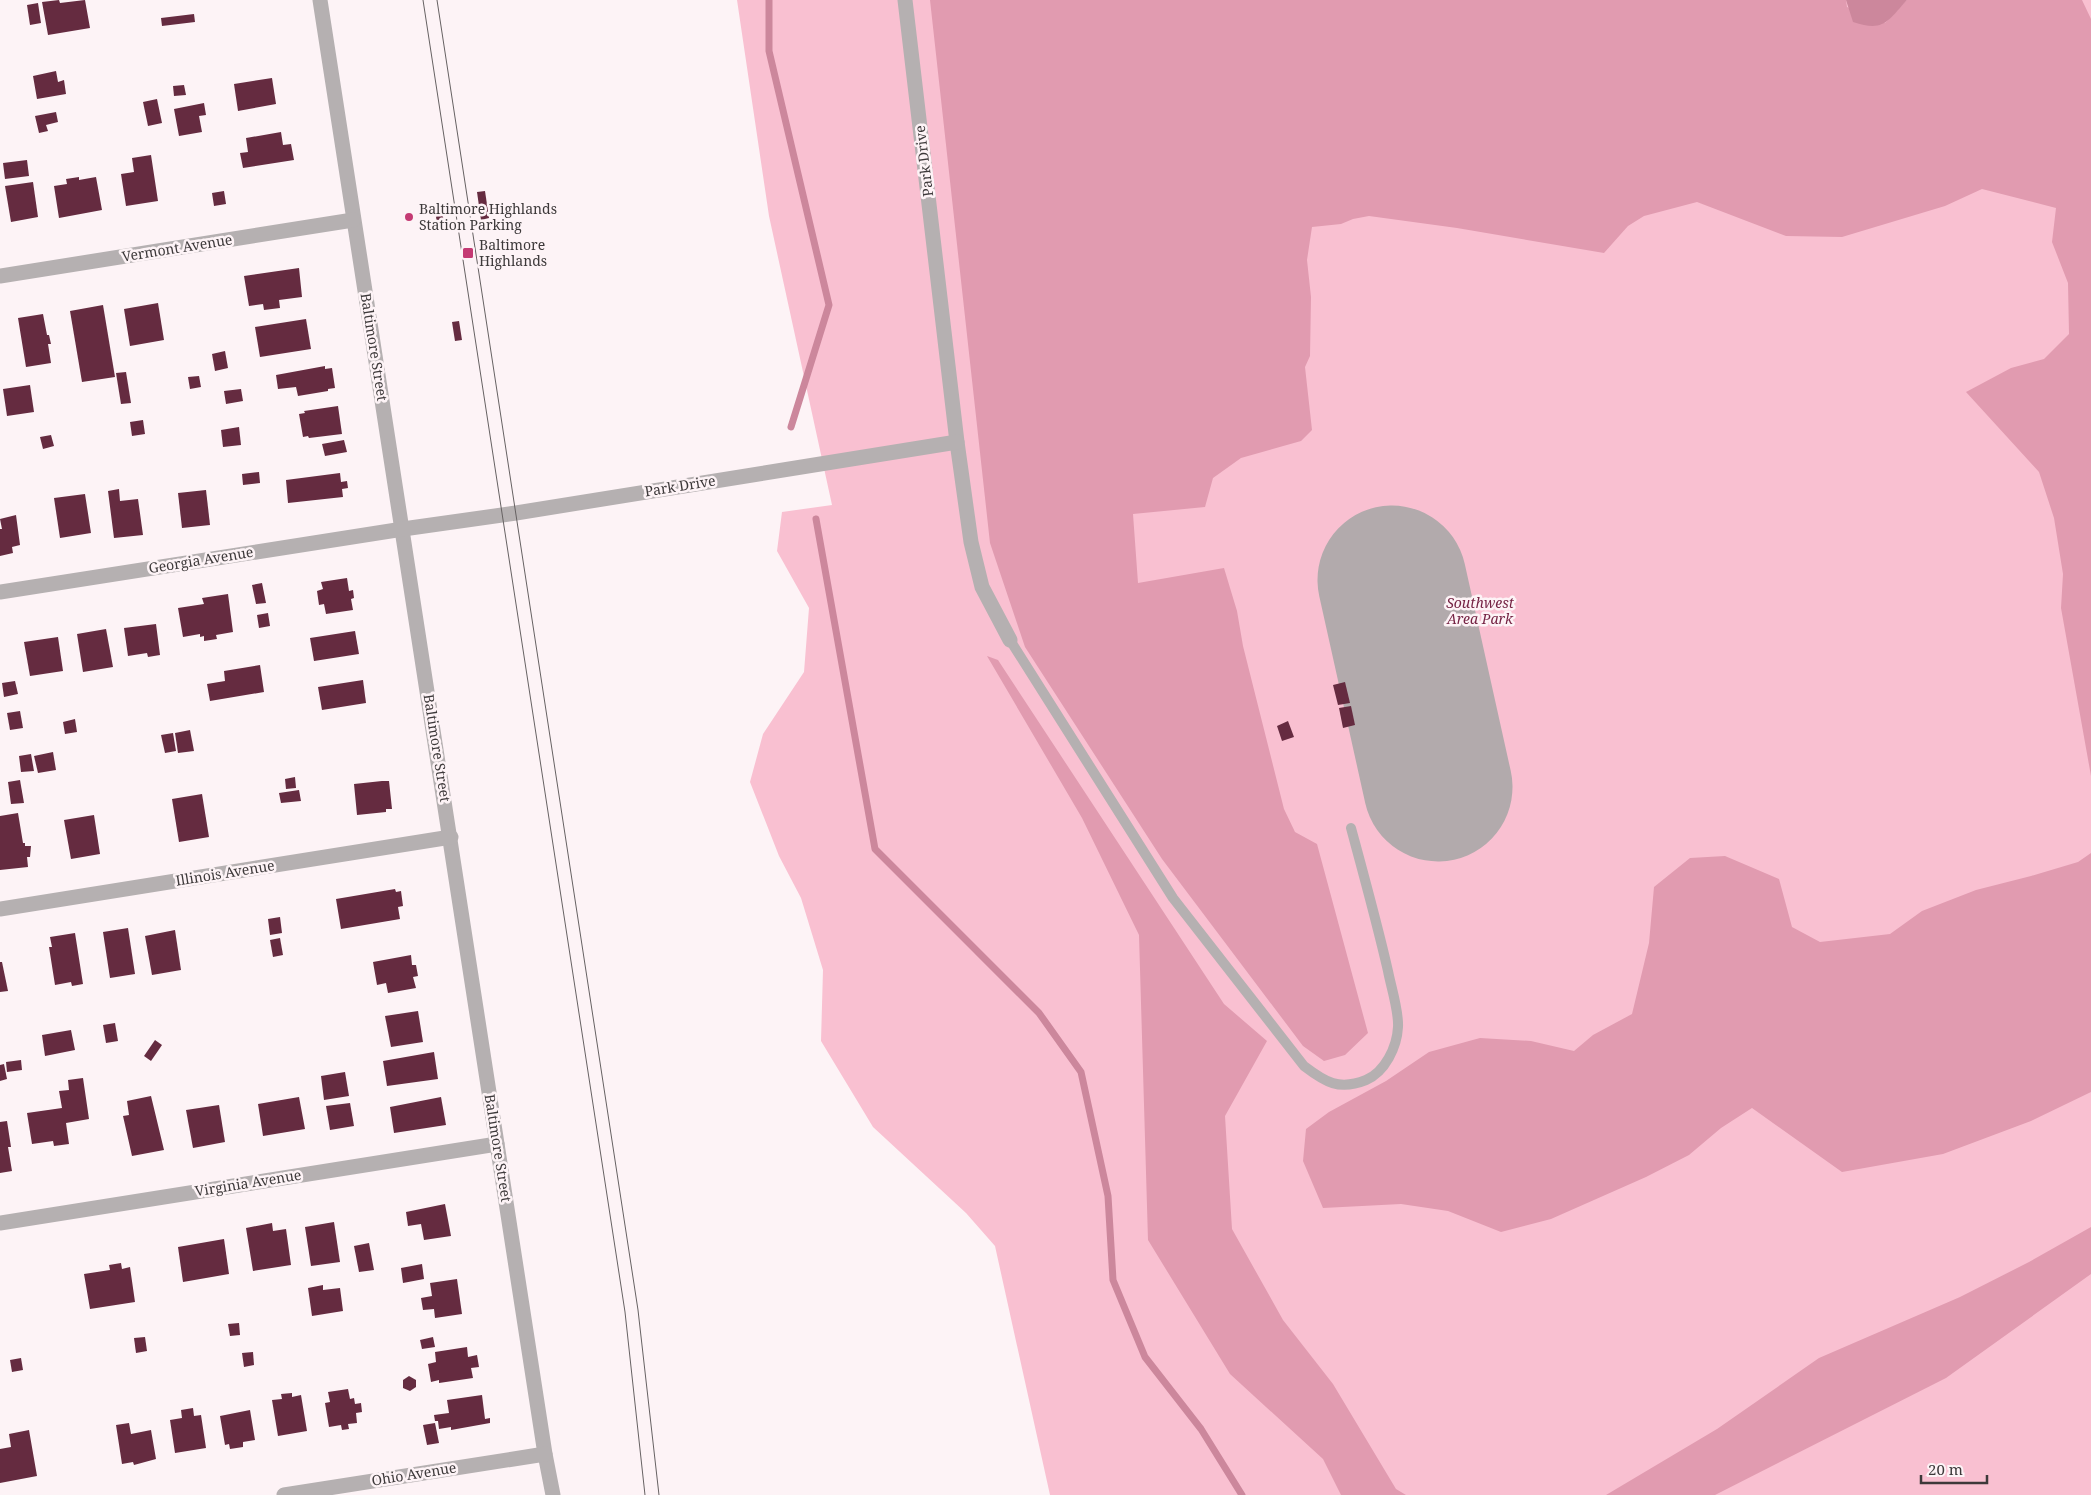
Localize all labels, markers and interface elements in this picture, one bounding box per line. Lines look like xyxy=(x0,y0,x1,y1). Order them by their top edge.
street label: Park Drive xyxy=(910,124,937,198)
place label: Baltimore Highlands Station Parking xyxy=(419,199,557,234)
marker: Baltimore Highlands Station Parking xyxy=(403,211,415,223)
street label: Vermont Avenue xyxy=(120,229,234,266)
place label: Baltimore Highlands xyxy=(479,235,547,270)
marker: Baltimore Highlands xyxy=(461,246,475,260)
street label: Baltimore Street xyxy=(357,292,392,402)
street label: Park Drive xyxy=(643,471,717,500)
street label: Georgia Avenue xyxy=(147,542,255,577)
park label: Southwest Area Park xyxy=(1446,593,1515,628)
street label: Baltimore Street xyxy=(420,693,455,803)
street label: Illinois Avenue xyxy=(174,855,276,890)
street label: Baltimore Street xyxy=(481,1093,516,1203)
street label: Virginia Avenue xyxy=(193,1165,303,1200)
scale bar xyxy=(1921,1452,1987,1484)
street label: Ohio Avenue xyxy=(370,1457,458,1490)
text: 20 m xyxy=(1928,1459,1963,1479)

